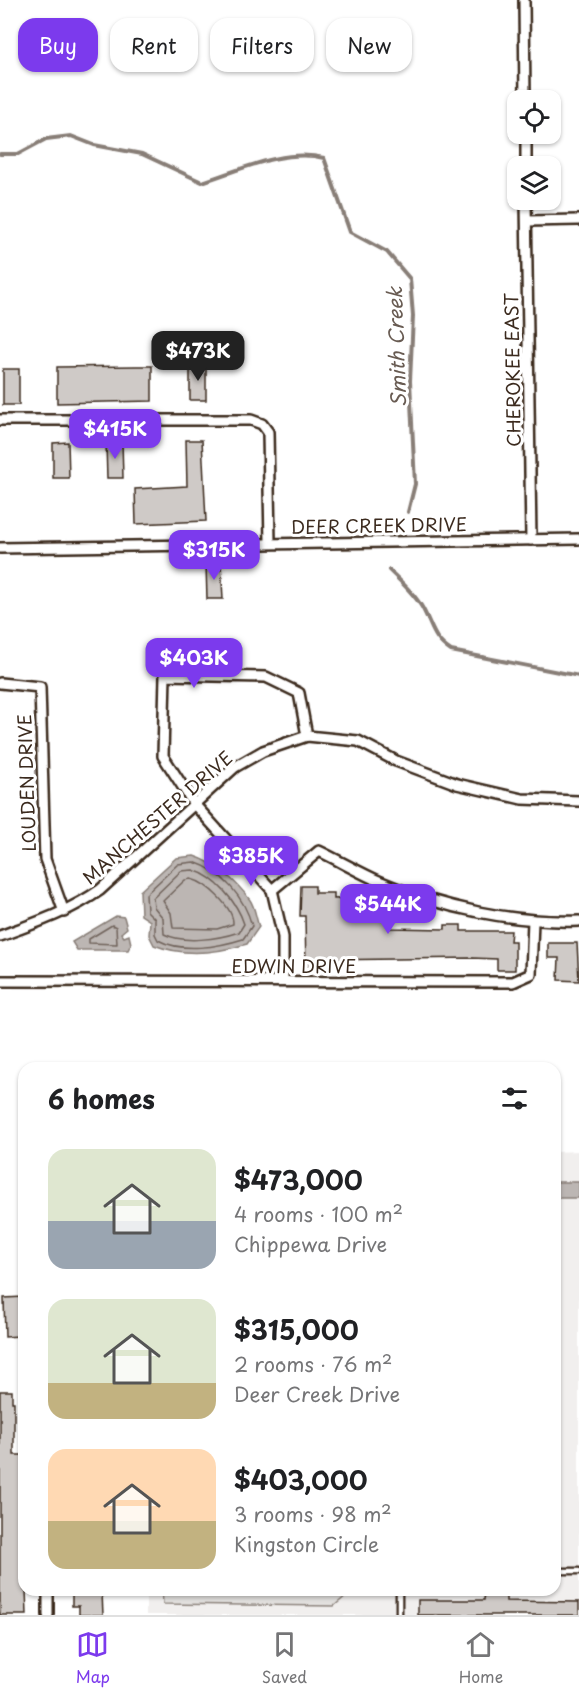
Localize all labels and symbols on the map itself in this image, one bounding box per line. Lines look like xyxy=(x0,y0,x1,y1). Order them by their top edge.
water label: Smith Creek xyxy=(379,285,413,408)
street label: CHEROKEE EAST xyxy=(497,292,527,447)
pin: $473K xyxy=(156,331,240,382)
pin: $415K xyxy=(73,409,157,460)
street label: DEER CREEK DRIVE xyxy=(291,510,467,540)
pin: $315K xyxy=(172,530,256,581)
pin: $403K xyxy=(152,638,236,689)
street label: LOUDEN DRIVE xyxy=(10,714,42,852)
street label: MANCHESTER DRIVE xyxy=(76,744,238,890)
pin: $385K xyxy=(209,836,293,887)
pin: $544K xyxy=(346,884,430,935)
street label: EDWIN DRIVE xyxy=(232,952,356,979)

